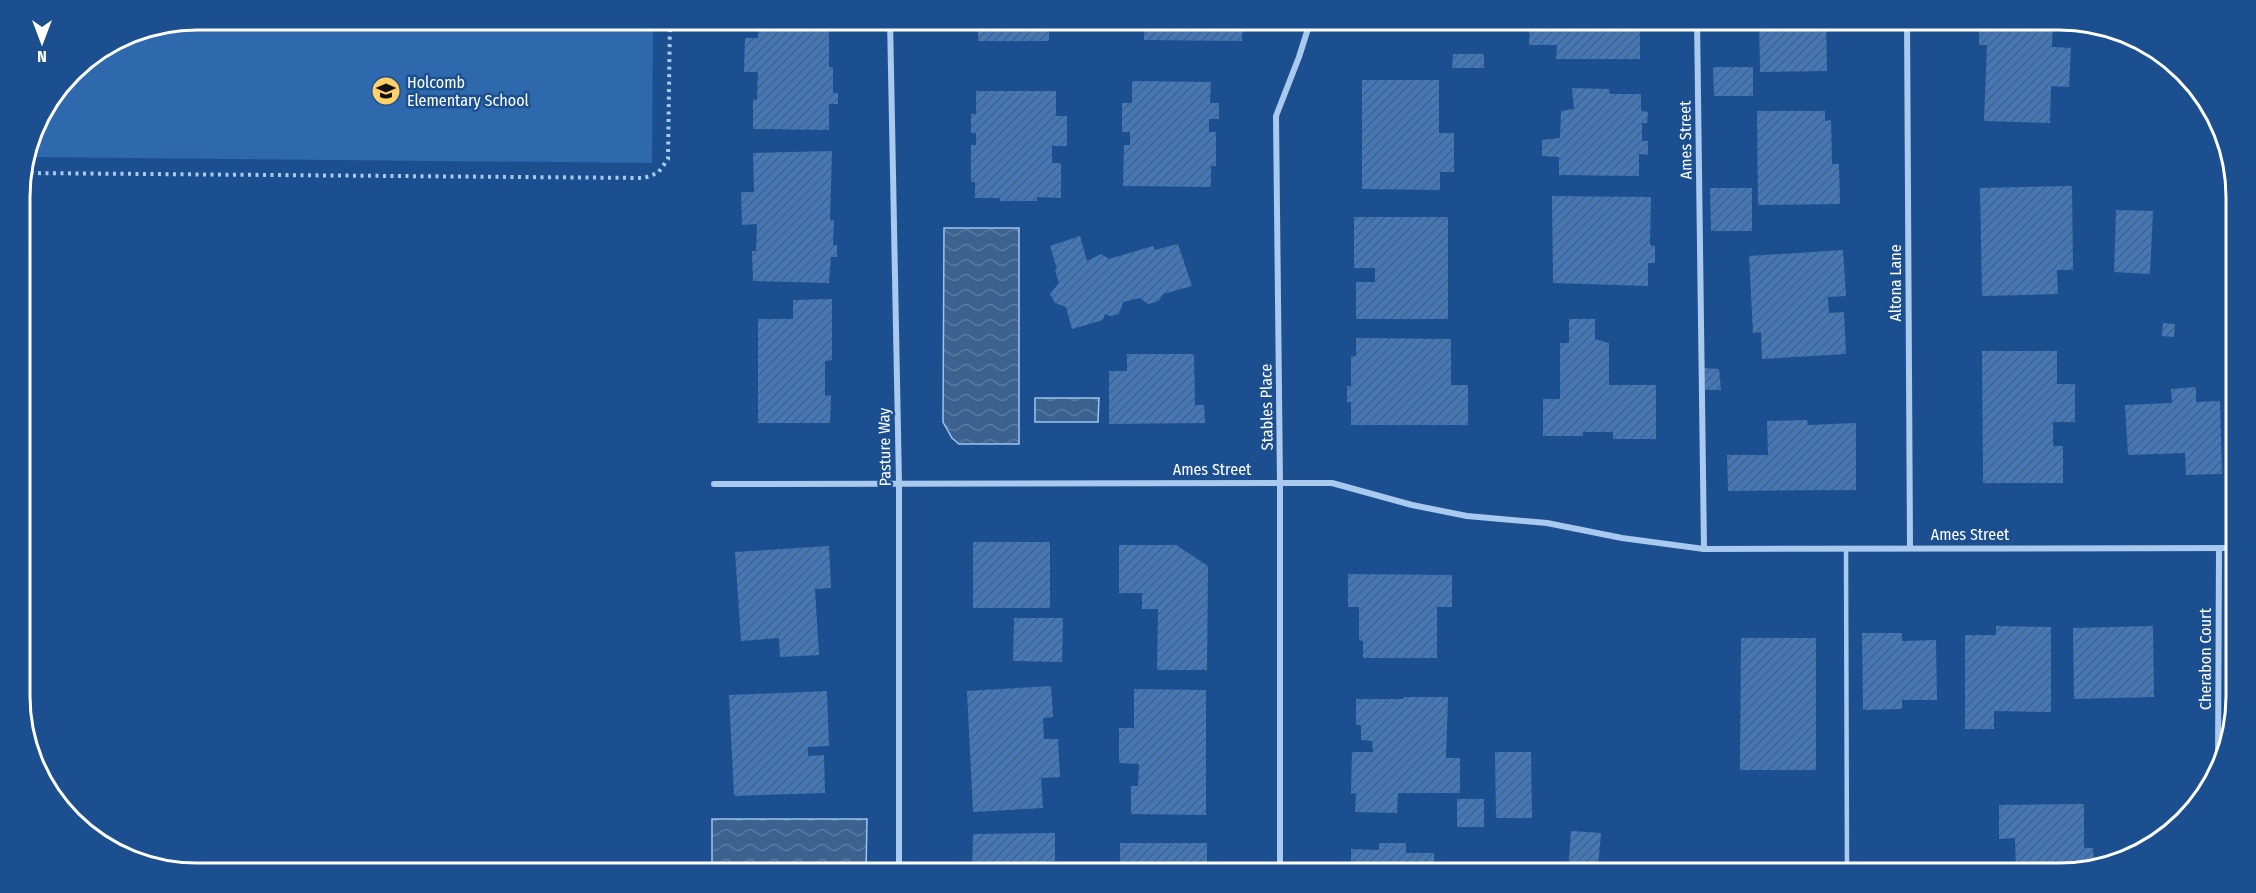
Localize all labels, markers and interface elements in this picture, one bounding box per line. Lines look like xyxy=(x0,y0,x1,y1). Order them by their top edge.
north arrow xyxy=(12,12,72,72)
text: N xyxy=(37,47,47,66)
place label: Holcomb Elementary School xyxy=(407,73,529,110)
school or university icon: Holcomb Elementary School xyxy=(370,75,402,107)
street label: Ames Street xyxy=(1675,100,1696,179)
street label: Altona Lane xyxy=(1886,244,1905,322)
street label: Stables Place xyxy=(1256,363,1277,451)
street label: Pasture Way xyxy=(874,407,895,487)
street label: Ames Street xyxy=(1173,460,1252,479)
street label: Ames Street xyxy=(1931,525,2010,544)
street label: Cherabon Court xyxy=(2196,607,2215,710)

